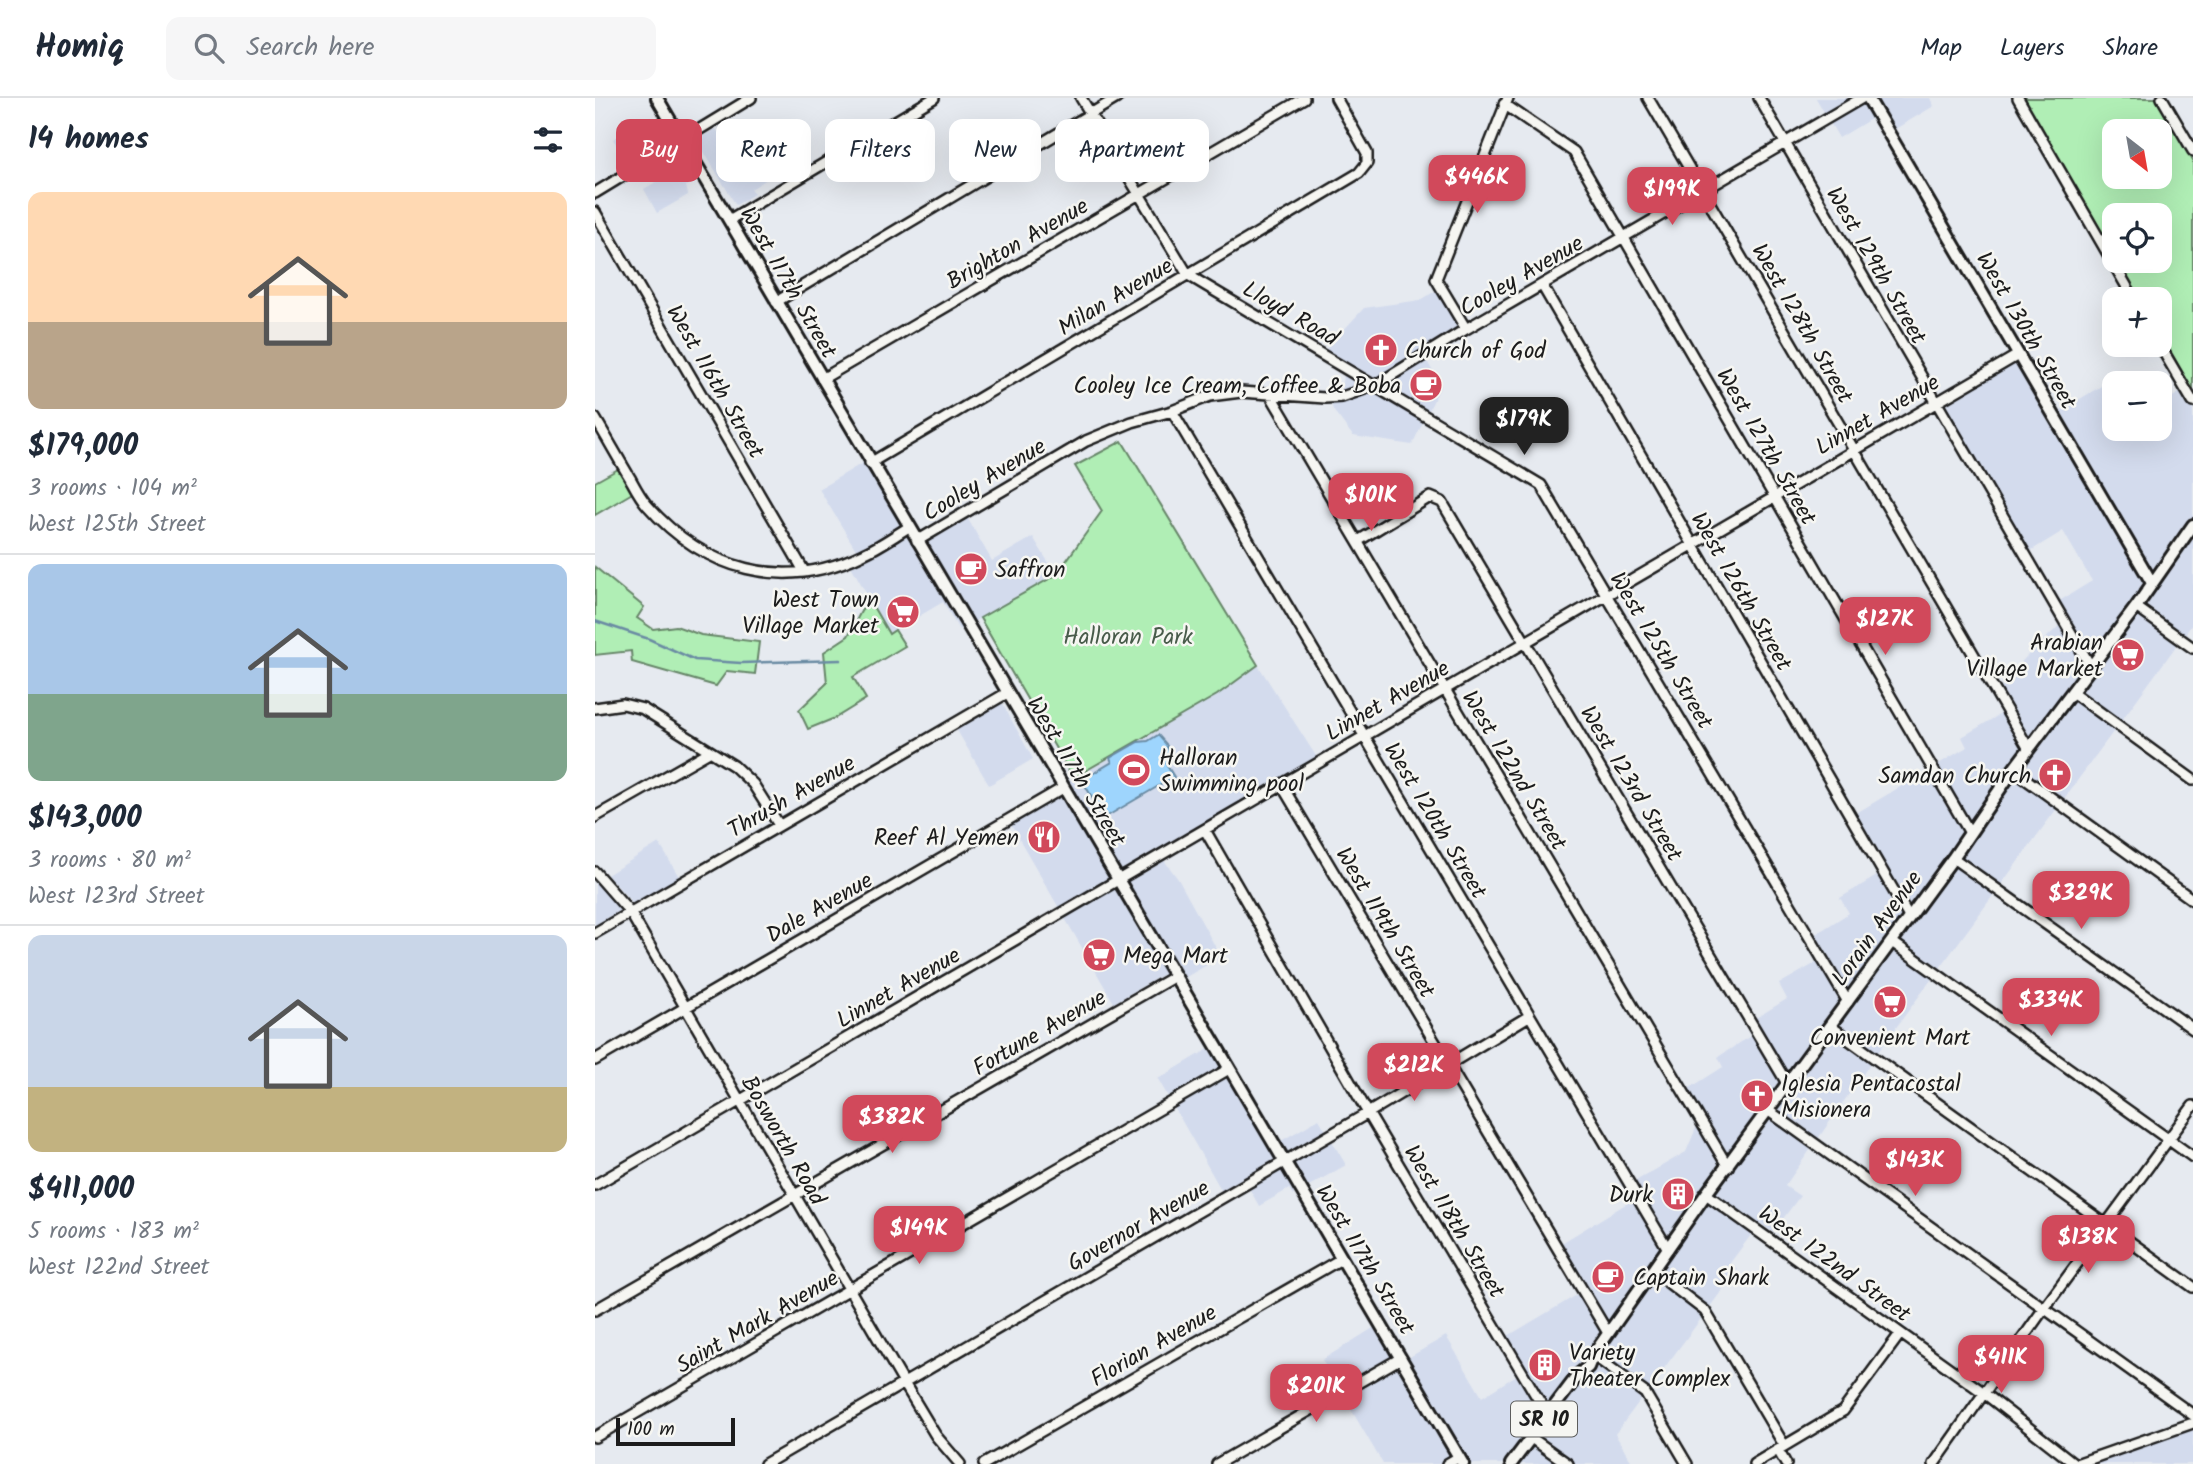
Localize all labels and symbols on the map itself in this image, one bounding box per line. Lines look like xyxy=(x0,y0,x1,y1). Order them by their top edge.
north arrow xyxy=(2102,119,2172,189)
pin: $446K xyxy=(1428,156,1526,215)
pin: $199K xyxy=(1623,167,1721,227)
street label: West 129th Street xyxy=(1815,180,1936,353)
street label: Brighton Avenue xyxy=(940,189,1096,300)
street label: West 117th Street xyxy=(729,200,846,367)
street label: Cooley Avenue xyxy=(1453,227,1591,327)
street label: West 128th Street xyxy=(1741,237,1862,412)
street label: West 130th Street xyxy=(1965,245,2086,418)
street label: Milan Avenue xyxy=(1051,249,1181,346)
street label: Lloyd Road xyxy=(1235,273,1345,357)
street label: West 116th Street xyxy=(656,298,773,467)
church icon: Church of God xyxy=(1362,331,1400,369)
place label: Church of God xyxy=(1405,334,1546,370)
street label: West 127th Street xyxy=(1706,362,1825,533)
street label: Linnet Avenue xyxy=(1809,365,1947,466)
cafe icon: Cooley Ice Cream, Coffee & Boba xyxy=(1407,366,1445,404)
place label: Cooley Ice Cream, Coffee & Boba xyxy=(1073,369,1401,405)
pin: $179K xyxy=(1475,398,1573,457)
street label: Cooley Avenue xyxy=(916,430,1054,532)
pin: $101K xyxy=(1322,474,1420,533)
street label: West 126th Street xyxy=(1680,506,1801,679)
cafe icon: Saffron xyxy=(952,550,990,588)
place label: Saffron xyxy=(995,553,1066,589)
street label: West 125th Street xyxy=(1599,565,1722,738)
place label: West Town Village Market xyxy=(742,583,880,645)
supermarket icon: West Town Village Market xyxy=(884,593,922,631)
pin: $127K xyxy=(1836,598,1934,657)
park label: Halloran Park xyxy=(1063,620,1193,656)
place label: Arabian Village Market xyxy=(1966,626,2104,688)
supermarket icon: Arabian Village Market xyxy=(2109,636,2147,674)
street label: Linnet Avenue xyxy=(1319,651,1457,752)
street label: West 122nd Street xyxy=(1451,684,1576,859)
street label: West 117th Street xyxy=(1016,690,1135,855)
street label: West 123rd Street xyxy=(1569,699,1692,870)
street label: West 120th Street xyxy=(1373,736,1496,907)
place label: Halloran Swimming pool xyxy=(1159,741,1304,803)
street label: Thrush Avenue xyxy=(721,747,863,849)
sports icon: Halloran Swimming pool xyxy=(1115,751,1153,789)
church icon: Samdan Church xyxy=(2036,756,2074,794)
place label: Samdan Church xyxy=(1879,759,2031,795)
restaurant icon: Reef Al Yemen xyxy=(1025,818,1063,856)
place label: Reef Al Yemen xyxy=(874,821,1019,857)
street label: West 119th Street xyxy=(1325,841,1444,1006)
street label: Dale Avenue xyxy=(760,864,880,954)
street label: Lorain Avenue xyxy=(1823,864,1932,995)
pin: $329K xyxy=(2032,872,2130,931)
supermarket icon: Mega Mart xyxy=(1080,936,1118,974)
street label: Linnet Avenue xyxy=(830,938,968,1039)
place label: Mega Mart xyxy=(1123,939,1229,975)
pin: $334K xyxy=(2002,978,2100,1038)
street label: Fortune Avenue xyxy=(966,981,1114,1087)
supermarket icon: Convenient Mart xyxy=(1871,983,1909,1021)
place label: Convenient Mart xyxy=(1810,1021,1971,1057)
pin: $212K xyxy=(1365,1044,1463,1103)
place label: Iglesia Pentacostal Misionera xyxy=(1781,1067,1961,1129)
street label: Bosworth Road xyxy=(730,1069,834,1213)
church icon: Iglesia Pentacostal Misionera xyxy=(1738,1077,1776,1115)
pin: $382K xyxy=(843,1096,941,1155)
street label: West 118th Street xyxy=(1393,1138,1514,1307)
pin: $143K xyxy=(1866,1138,1964,1198)
street label: Governor Avenue xyxy=(1061,1171,1217,1282)
building icon: Durk xyxy=(1659,1175,1697,1213)
street label: West 117th Street xyxy=(1305,1178,1424,1343)
place label: Durk xyxy=(1609,1178,1653,1214)
street label: West 122nd Street xyxy=(1750,1197,1919,1333)
pin: $149K xyxy=(870,1206,968,1266)
pin: $138K xyxy=(2039,1216,2137,1275)
cafe icon: Captain Shark xyxy=(1589,1258,1627,1296)
street label: Saint Mark Avenue xyxy=(670,1261,846,1384)
place label: Captain Shark xyxy=(1633,1261,1769,1297)
street label: Florian Avenue xyxy=(1084,1296,1224,1398)
place label: Variety Theater Complex xyxy=(1569,1336,1731,1398)
pin: $411K xyxy=(1952,1336,2050,1395)
building icon: Variety Theater Complex xyxy=(1526,1346,1564,1384)
pin: $201K xyxy=(1267,1364,1365,1424)
road number: SR 10 xyxy=(1511,1402,1577,1436)
scale bar xyxy=(616,1415,735,1447)

